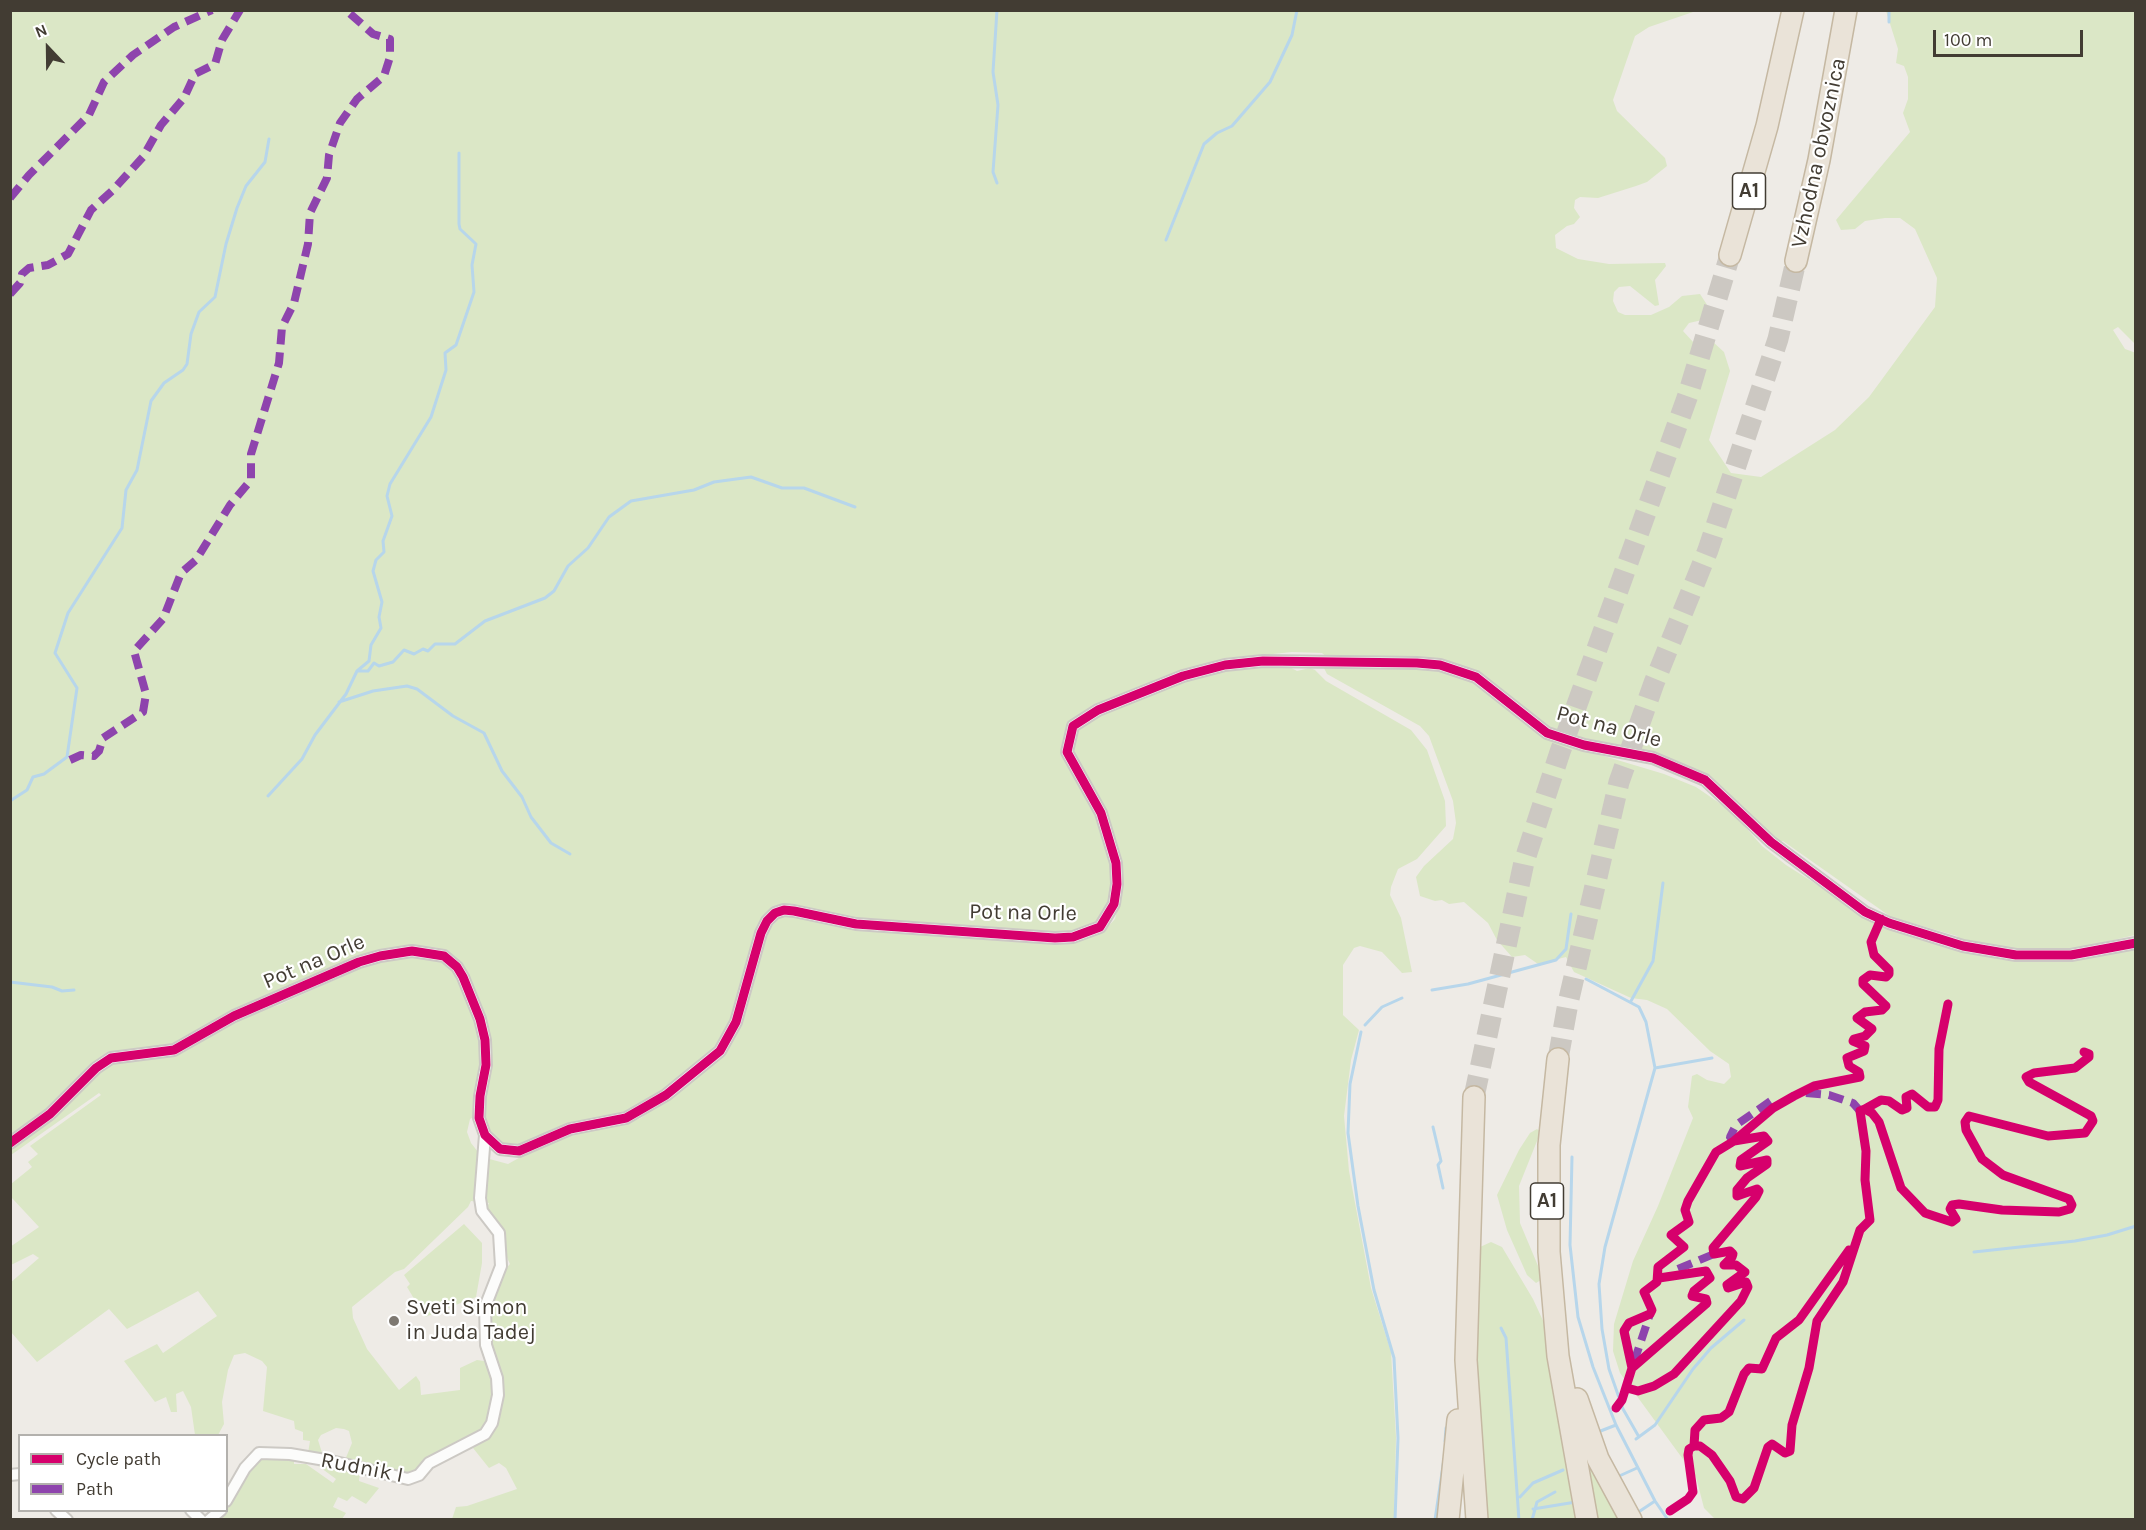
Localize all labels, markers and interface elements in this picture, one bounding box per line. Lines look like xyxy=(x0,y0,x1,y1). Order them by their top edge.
north arrow xyxy=(18,18,78,78)
scale bar xyxy=(1936,18,2086,56)
text: N xyxy=(32,20,50,42)
text: 100 m xyxy=(1944,29,1992,51)
street label: Vzhodna obvoznica xyxy=(1786,56,1852,250)
road number: A1 xyxy=(1732,173,1766,209)
street label: Pot na Orle xyxy=(1553,700,1665,754)
street label: Pot na Orle xyxy=(969,899,1077,927)
street label: Pot na Orle xyxy=(259,929,369,995)
road number: A1 xyxy=(1530,1183,1564,1219)
place label: Sveti Simon in Juda Tadej xyxy=(406,1295,536,1346)
marker: Sveti Simon in Juda Tadej xyxy=(387,1314,401,1328)
legend xyxy=(18,1434,228,1512)
street label: Rudnik I xyxy=(319,1447,405,1489)
text: Cycle path xyxy=(76,1448,161,1470)
text: Path xyxy=(76,1478,114,1500)

